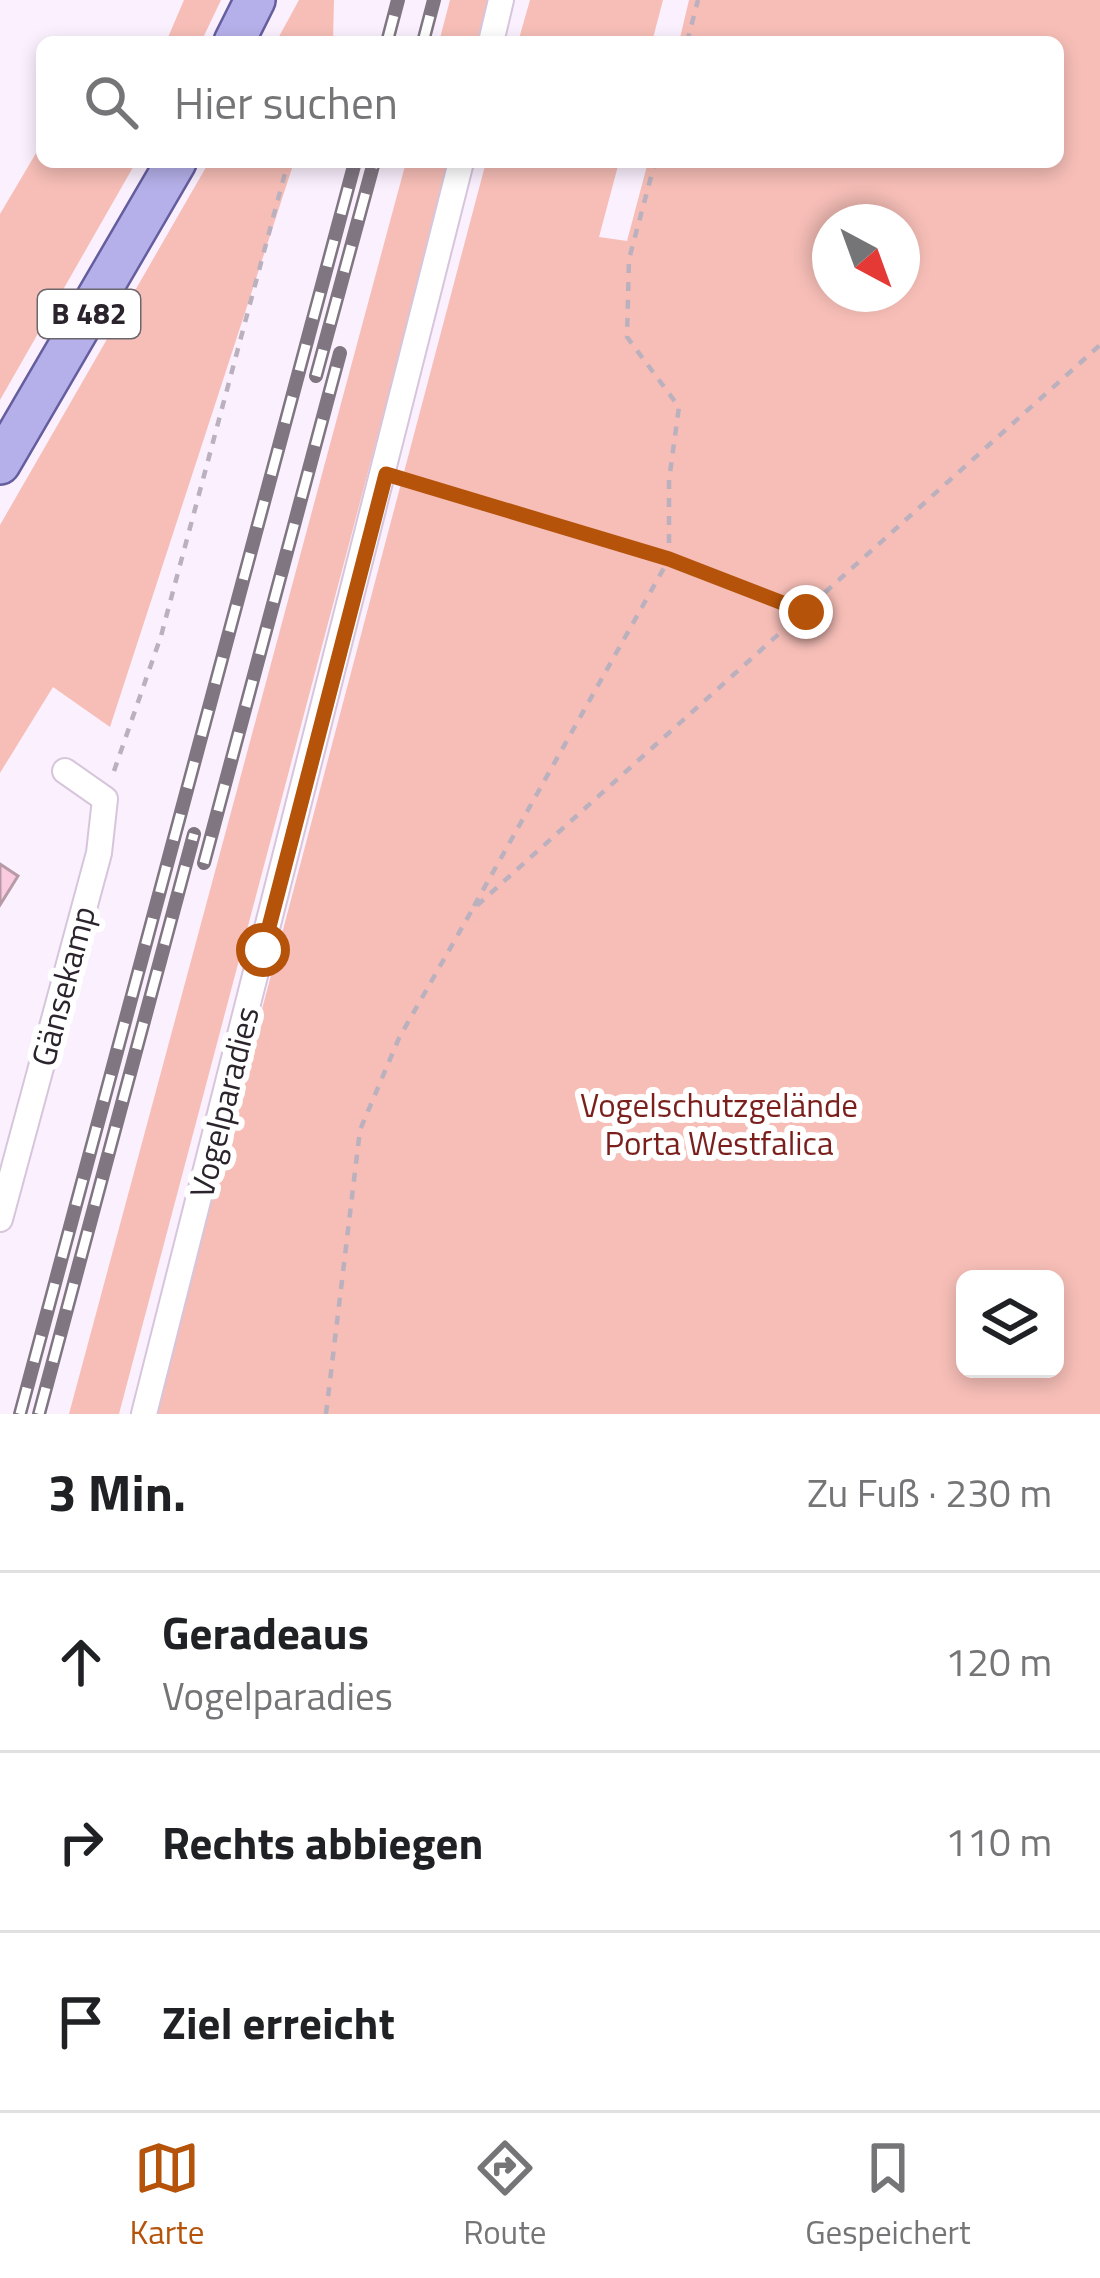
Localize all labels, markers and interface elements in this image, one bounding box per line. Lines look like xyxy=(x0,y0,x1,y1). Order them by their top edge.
search box xyxy=(36,36,1064,168)
text: Hier suchen xyxy=(174,68,398,136)
icon: search xyxy=(78,69,144,135)
north arrow xyxy=(812,204,920,312)
road number: B 482 xyxy=(38,290,140,338)
route end xyxy=(779,585,833,639)
street label: Gänsekamp xyxy=(18,900,108,1072)
route start xyxy=(236,923,290,977)
street label: Vogelparadies xyxy=(176,1001,272,1203)
park label: Vogelschutzgelände Porta Westfalica xyxy=(580,1080,858,1168)
map controls xyxy=(956,1270,1064,1378)
button: layers xyxy=(956,1270,1064,1378)
text: 3 Min. xyxy=(48,1453,186,1531)
text: Zu Fuß · 230 m xyxy=(807,1463,1052,1522)
text: Geradeaus xyxy=(162,1598,369,1666)
icon: ahead xyxy=(48,1629,114,1695)
text: 120 m xyxy=(945,1632,1052,1691)
text: Vogelparadies xyxy=(162,1666,393,1725)
text: Rechts abbiegen xyxy=(162,1808,483,1876)
icon: right xyxy=(48,1809,114,1875)
text: 110 m xyxy=(945,1812,1052,1871)
text: Ziel erreicht xyxy=(162,1988,395,2056)
icon: arrive xyxy=(48,1989,114,2055)
tab: Karte xyxy=(129,2135,204,2257)
tab: Route xyxy=(463,2135,546,2257)
tab: Gespeichert xyxy=(805,2135,971,2257)

